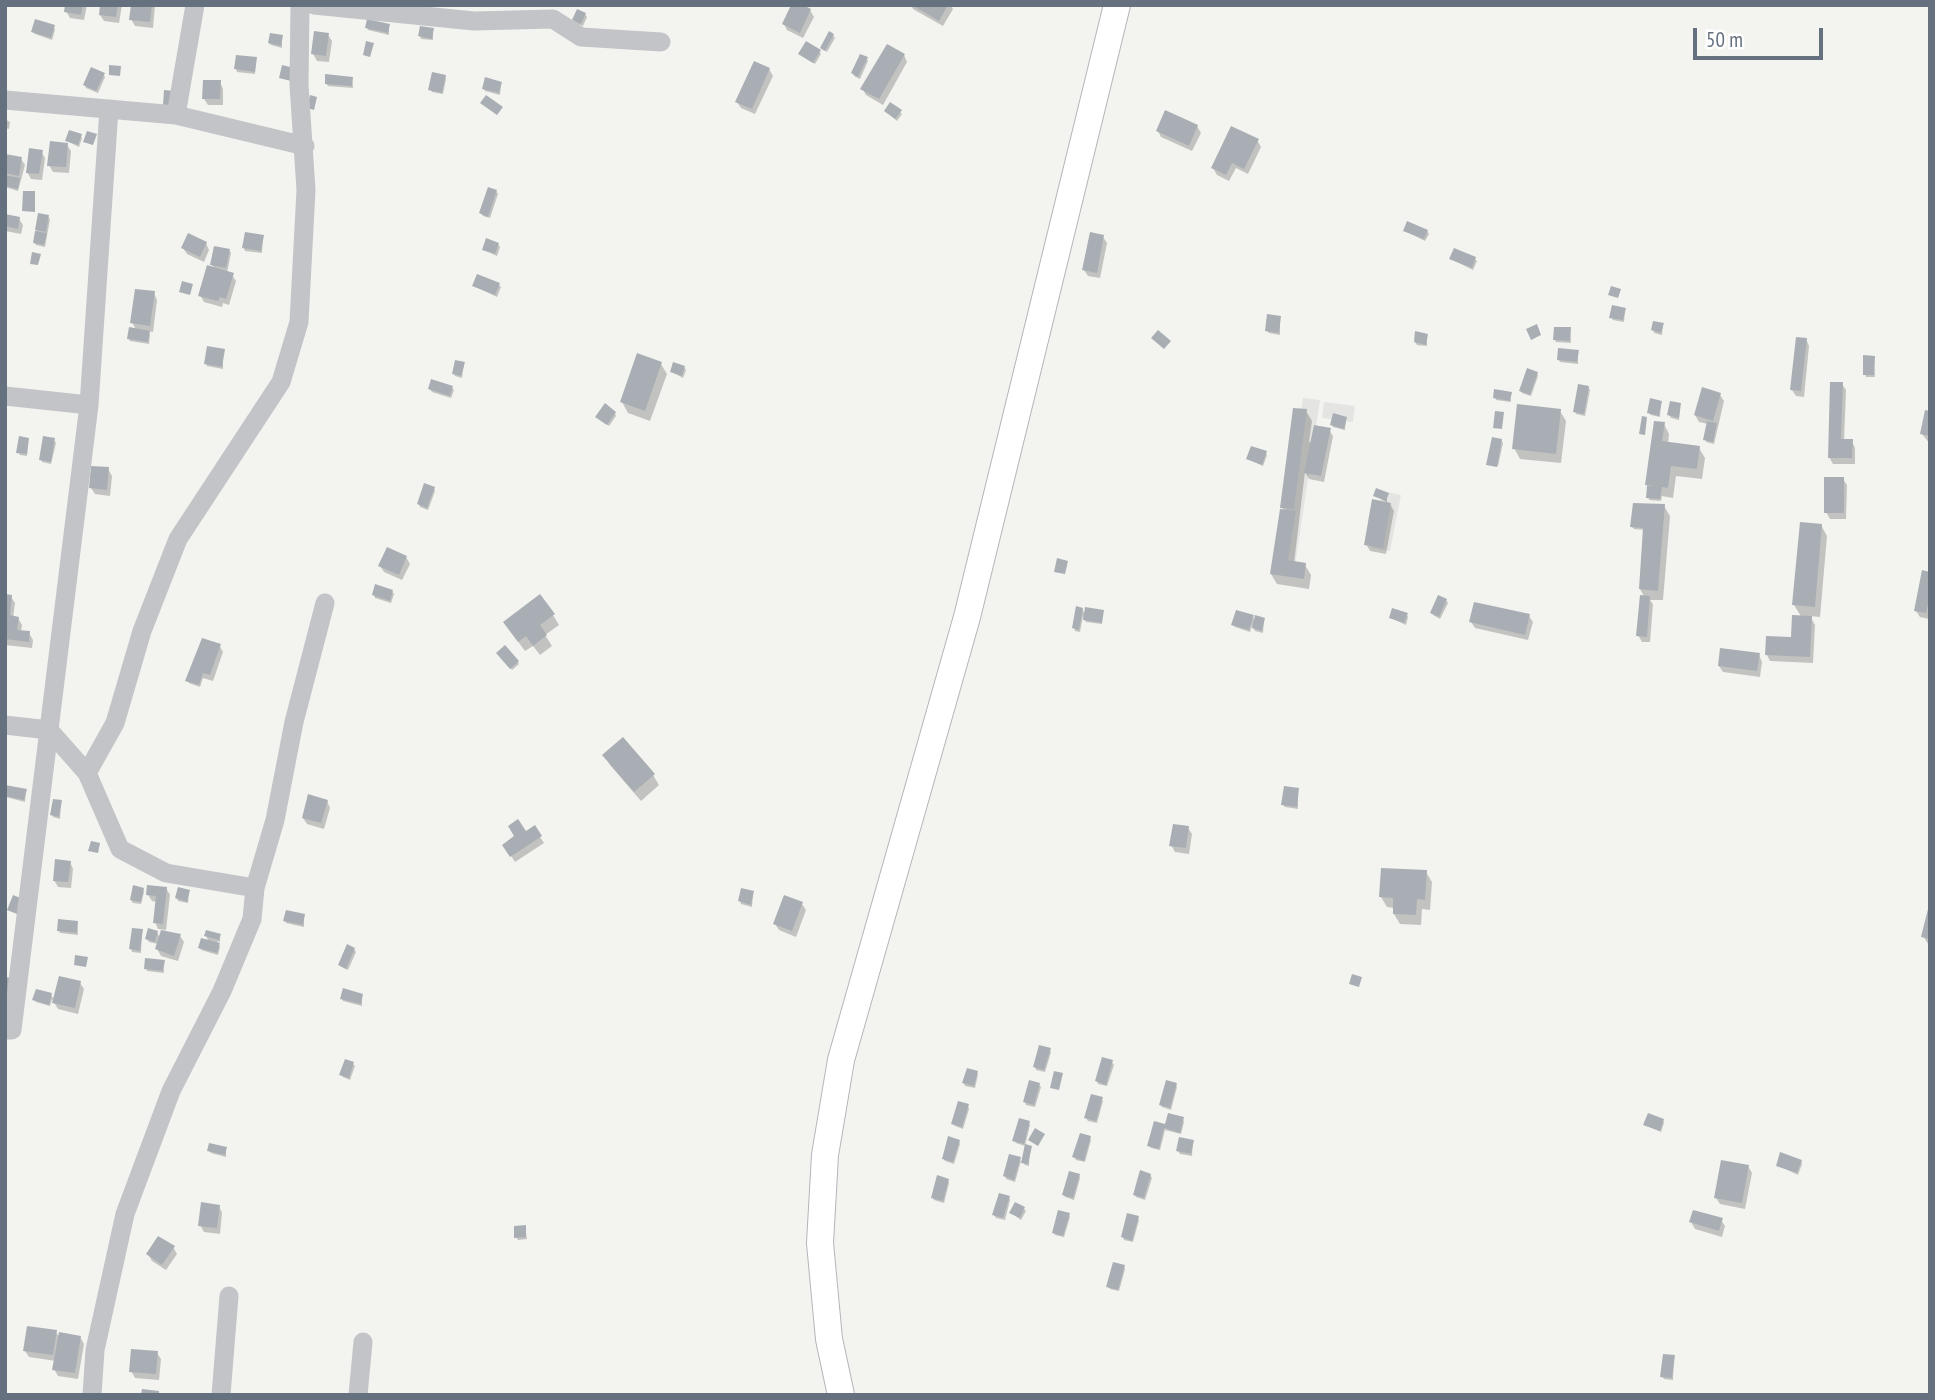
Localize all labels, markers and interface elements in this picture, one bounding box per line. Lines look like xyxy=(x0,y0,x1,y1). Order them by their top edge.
scale bar xyxy=(1697,14,1826,58)
text: 50 m xyxy=(1706,26,1743,53)

